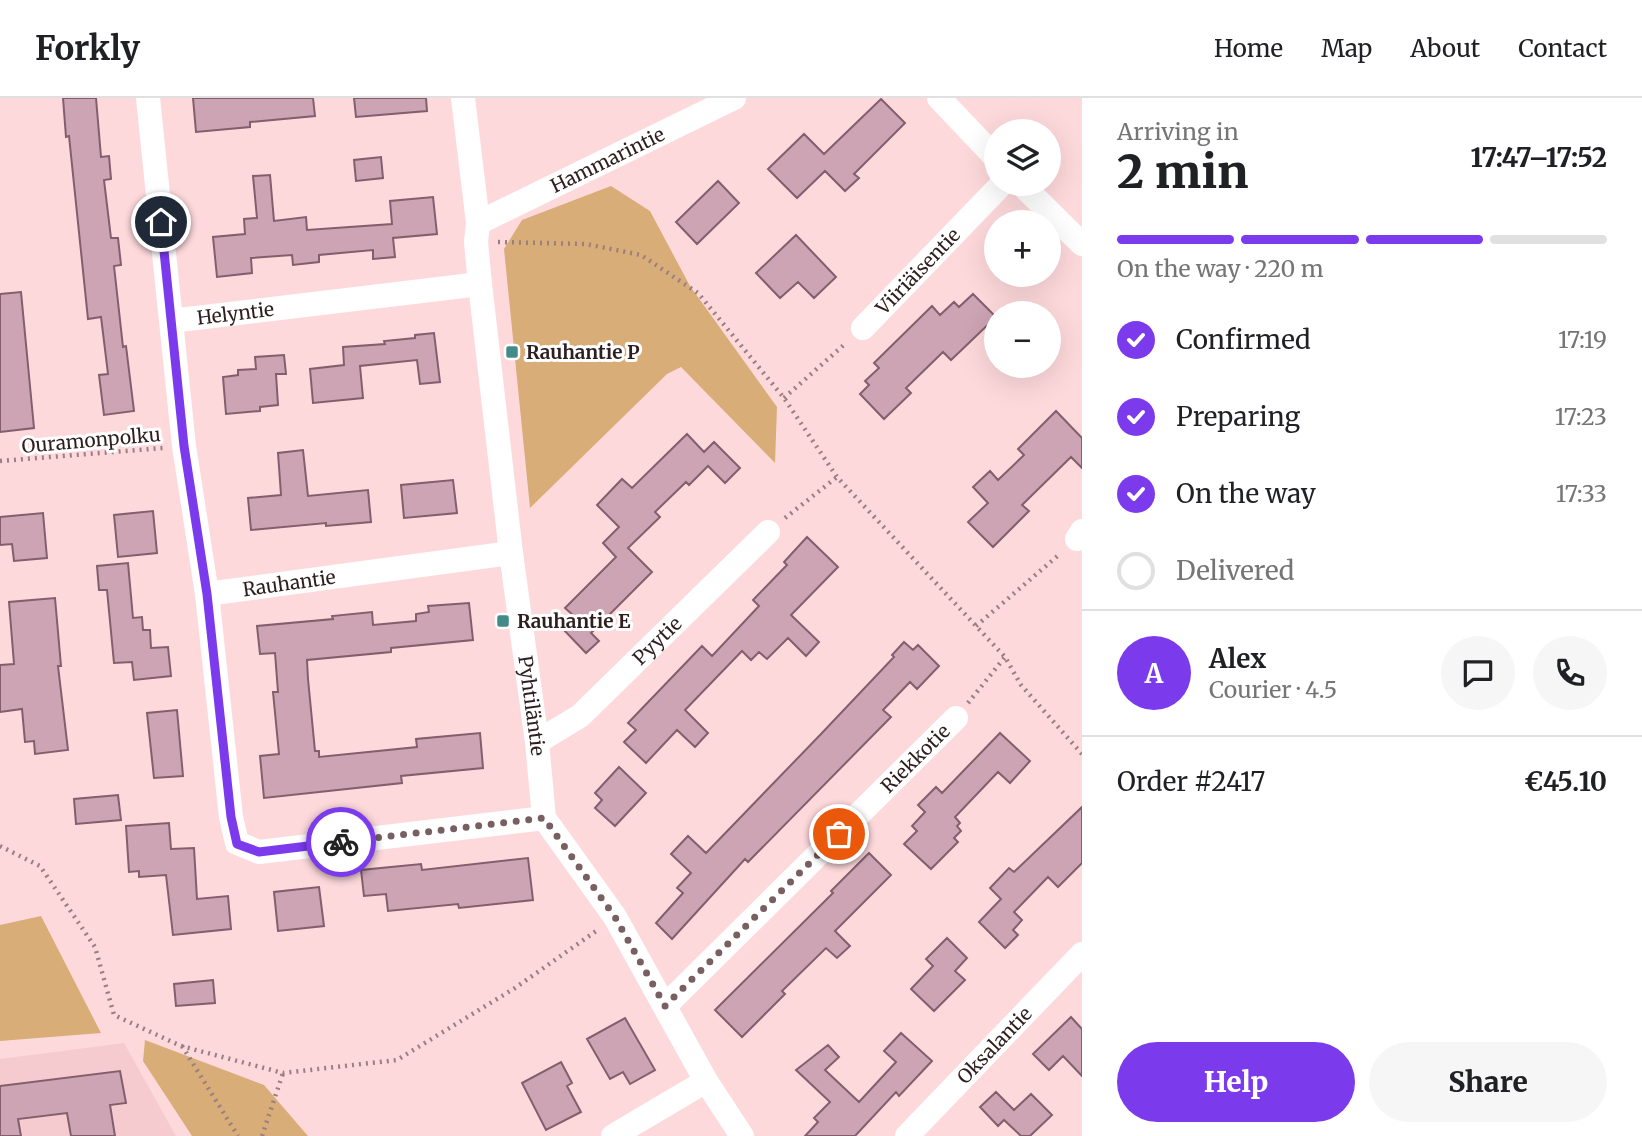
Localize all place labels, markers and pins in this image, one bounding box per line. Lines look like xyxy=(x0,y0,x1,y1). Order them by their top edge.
pin xyxy=(131,192,191,252)
place label: Rauhantie P xyxy=(526,340,640,364)
marker: Rauhantie P xyxy=(504,344,520,360)
place label: Rauhantie E xyxy=(517,609,631,633)
marker: Rauhantie E xyxy=(495,613,511,629)
pin xyxy=(809,804,869,864)

